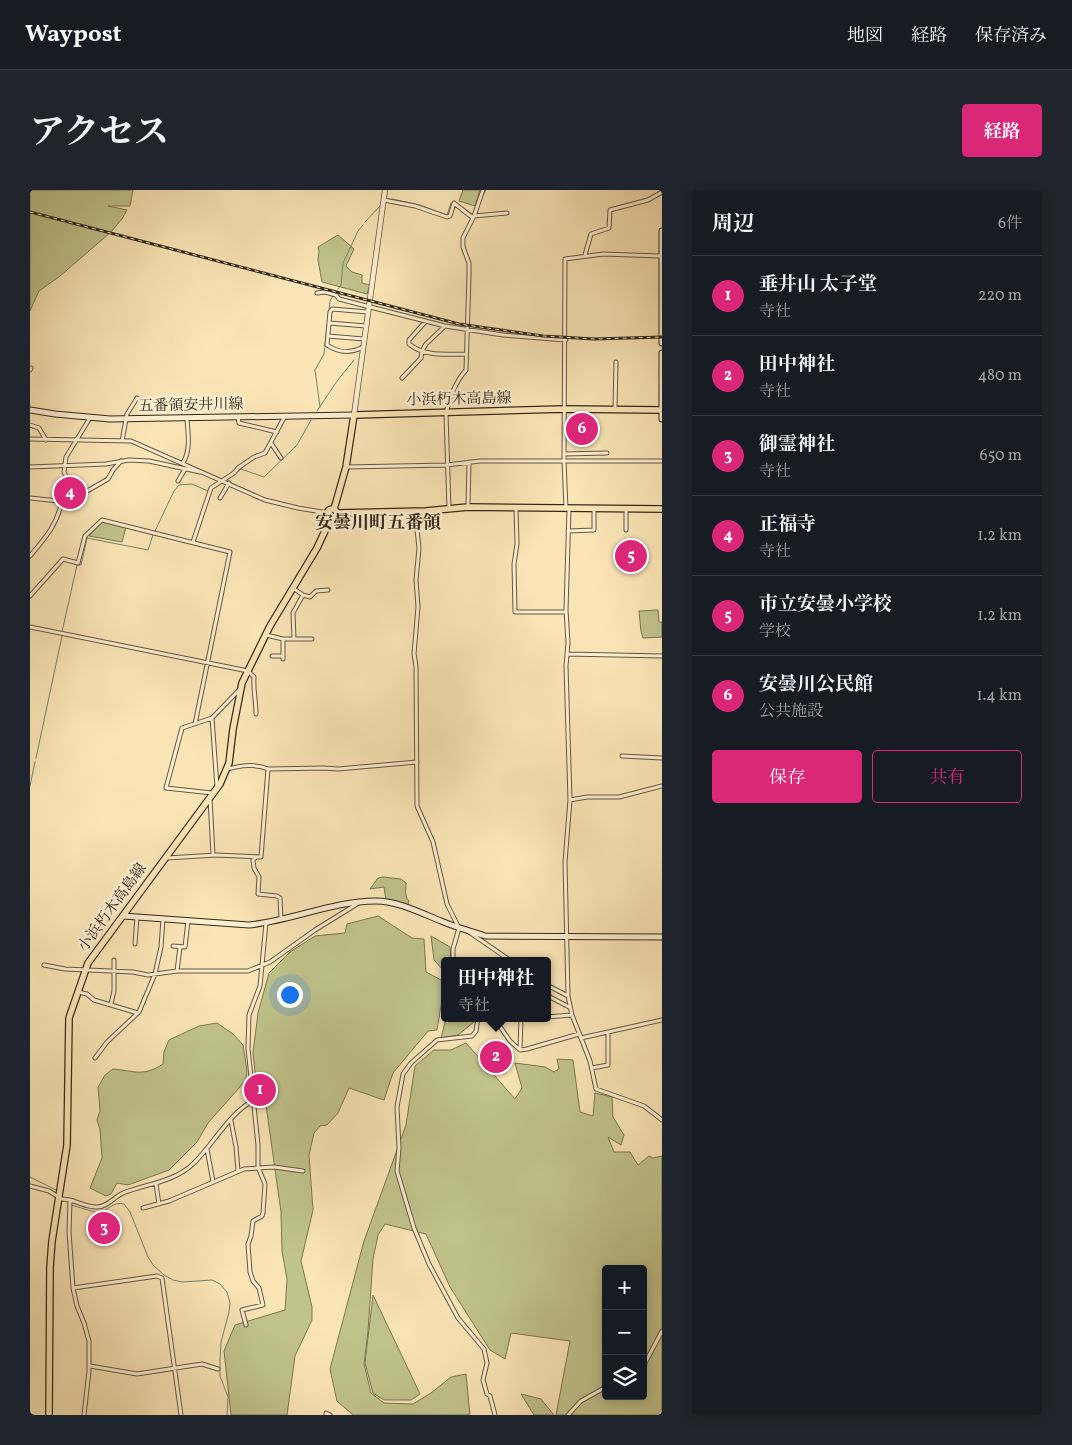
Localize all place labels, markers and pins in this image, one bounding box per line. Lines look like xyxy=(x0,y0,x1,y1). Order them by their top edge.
pin: 6 xyxy=(566,410,598,448)
pin: 4 xyxy=(54,474,86,512)
pin: 5 xyxy=(615,537,647,575)
pin: 2 xyxy=(480,1038,512,1076)
pin: 1 xyxy=(244,1071,276,1109)
pin: 3 xyxy=(88,1209,120,1247)

